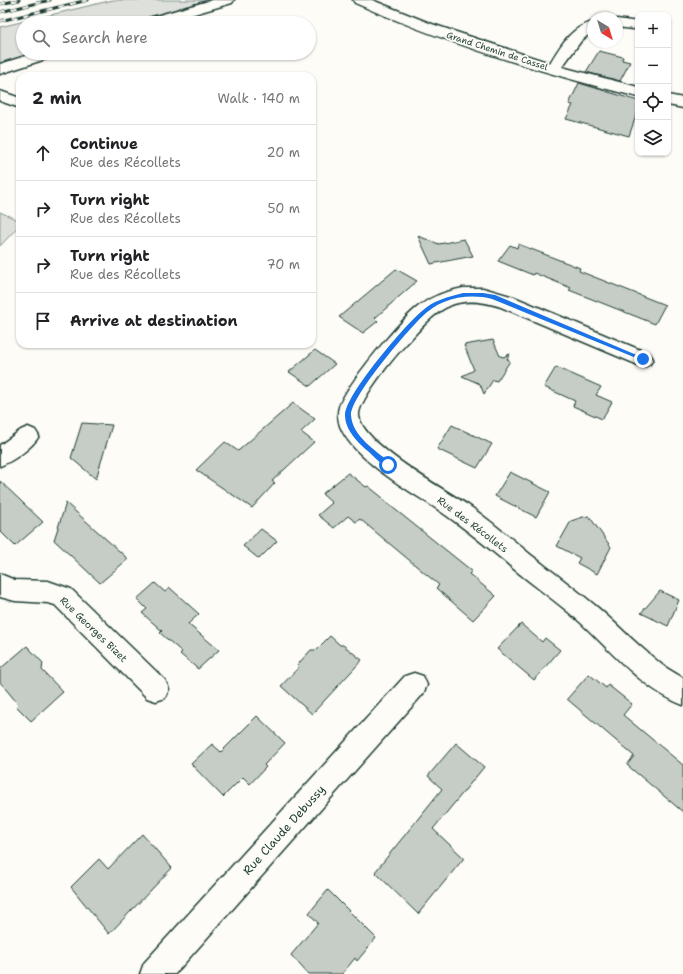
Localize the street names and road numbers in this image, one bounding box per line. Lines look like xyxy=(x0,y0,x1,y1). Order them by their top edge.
street label: Grand Chemin de Cassel xyxy=(445,29,550,73)
street label: Rue des Récollets xyxy=(435,494,511,555)
street label: Rue Georges Bizet xyxy=(57,594,130,665)
street label: Rue Claude Debussy xyxy=(239,782,329,878)

